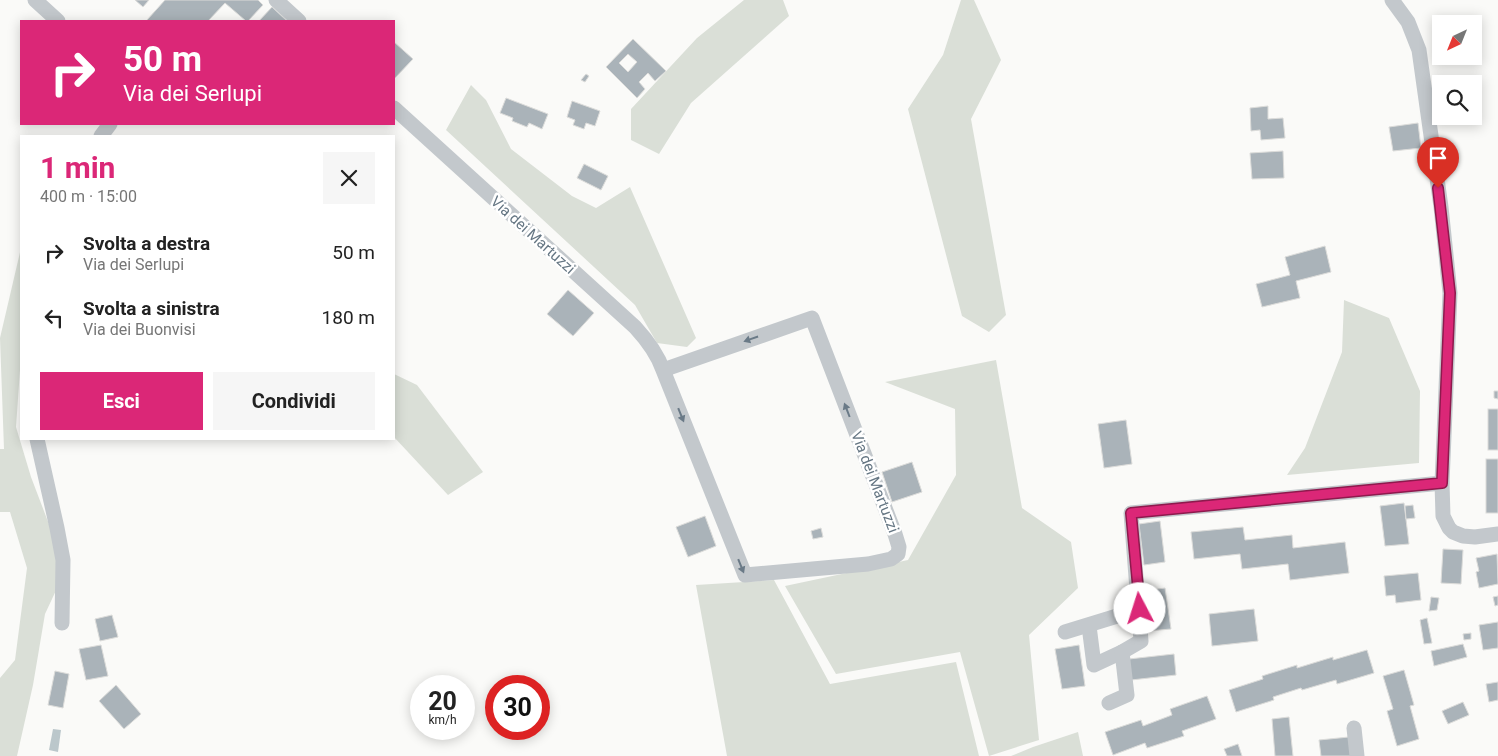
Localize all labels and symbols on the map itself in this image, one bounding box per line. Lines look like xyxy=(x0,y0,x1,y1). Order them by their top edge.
north arrow xyxy=(1432,15,1482,65)
pin xyxy=(1417,137,1459,188)
street label: Via dei Martuzzi xyxy=(487,192,579,278)
one-way arrow xyxy=(743,336,758,344)
one-way arrow xyxy=(843,402,850,417)
one-way arrow xyxy=(678,408,686,422)
street label: Via dei Martuzzi xyxy=(847,429,903,535)
one-way arrow xyxy=(738,559,746,573)
position arrow xyxy=(1113,582,1165,634)
speed limit sign: 30 xyxy=(485,675,550,740)

